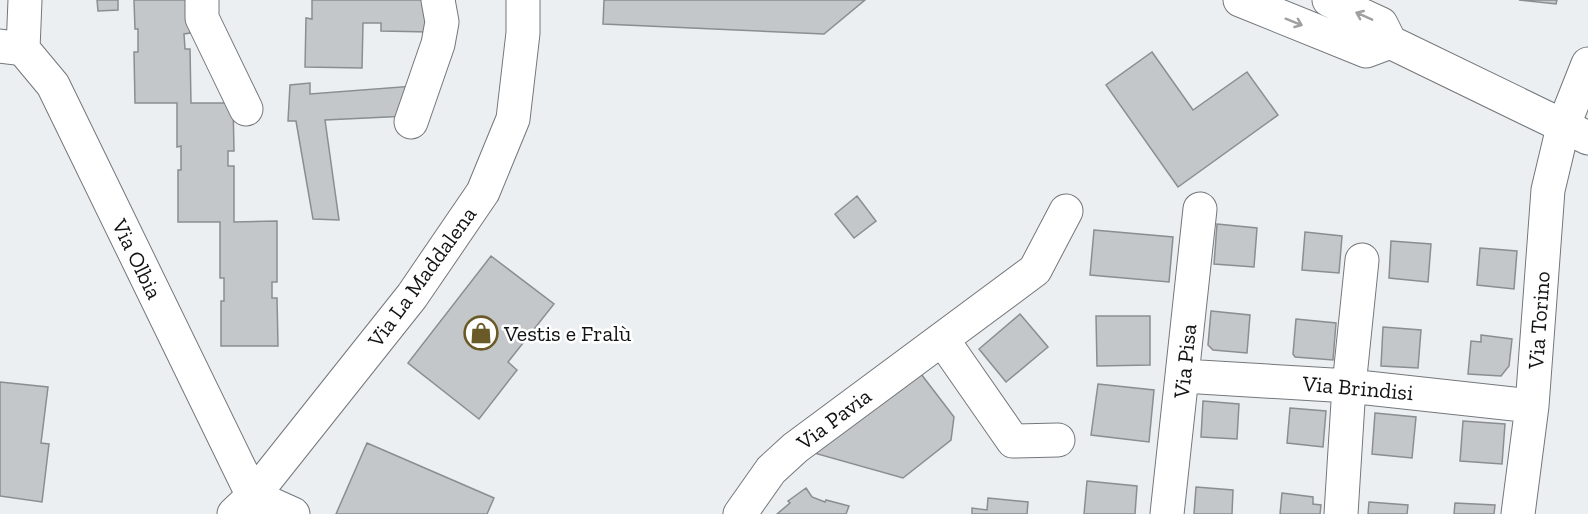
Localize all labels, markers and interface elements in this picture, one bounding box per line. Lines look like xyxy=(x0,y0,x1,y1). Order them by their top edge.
one-way arrow xyxy=(1355,10,1373,21)
one-way arrow xyxy=(1284,17,1303,28)
street label: Via La Maddalena xyxy=(361,201,482,353)
street label: Via Olbia xyxy=(106,214,168,304)
street label: Via Torino xyxy=(1522,270,1556,371)
shop icon: Vestis e Fralù xyxy=(463,315,499,351)
place label: Vestis e Fralù xyxy=(503,320,632,347)
street label: Via Pisa xyxy=(1168,322,1202,401)
street label: Via Brindisi xyxy=(1301,370,1414,406)
street label: Via Pavia xyxy=(791,382,877,456)

